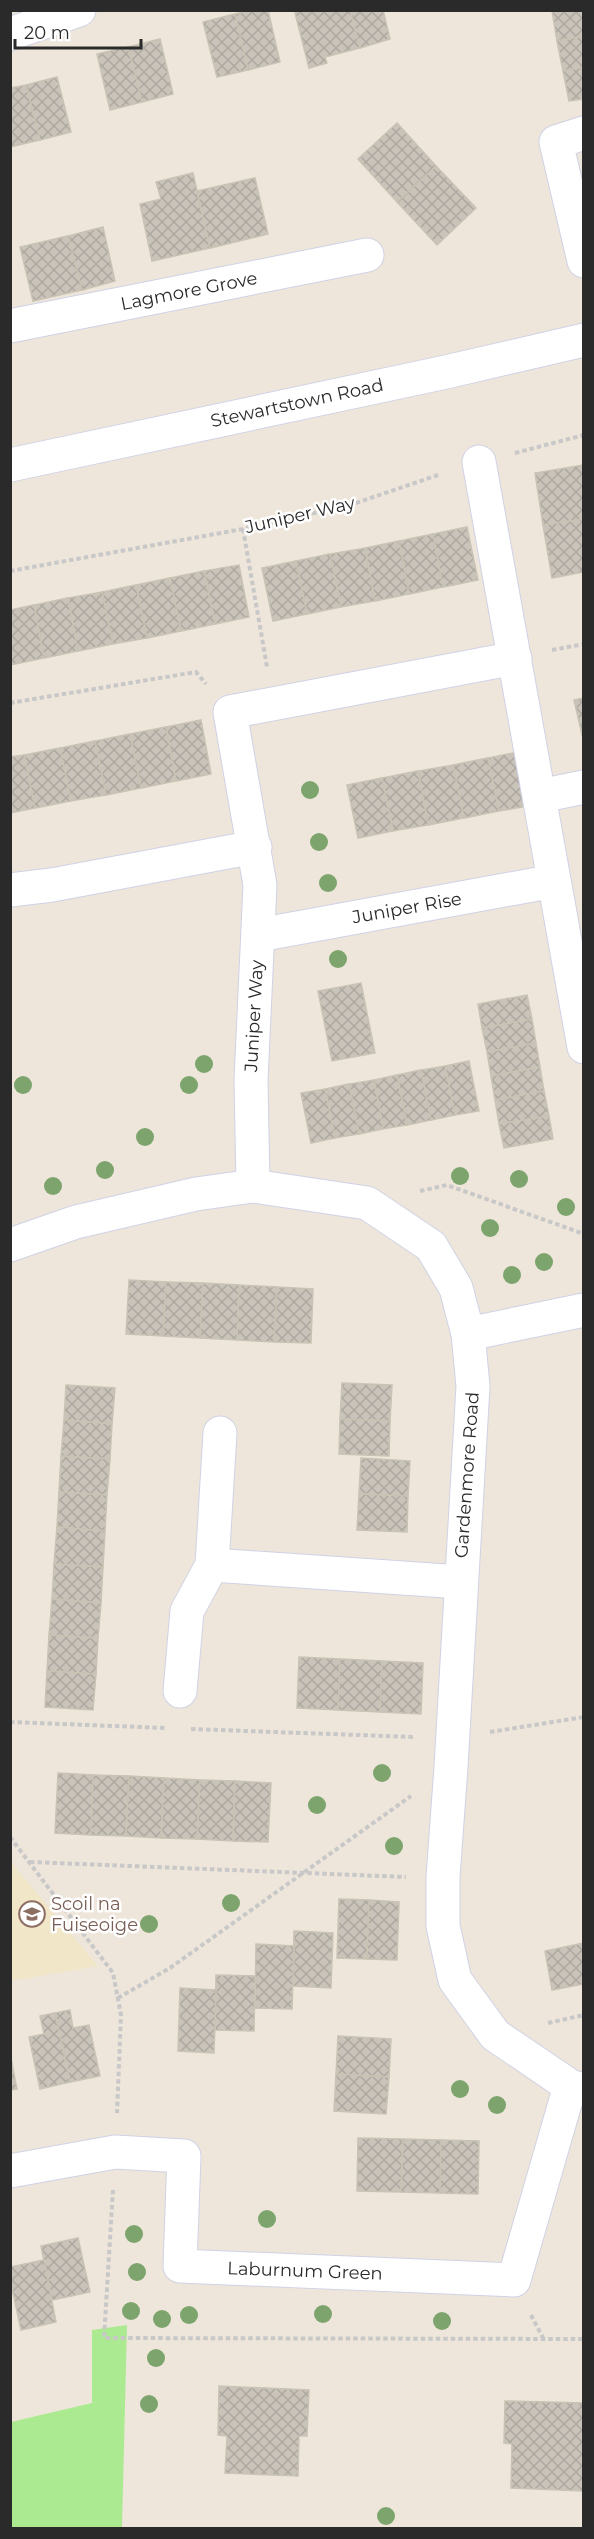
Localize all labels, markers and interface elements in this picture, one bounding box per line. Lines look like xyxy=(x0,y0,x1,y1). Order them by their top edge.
scale bar xyxy=(15,12,141,50)
text: 20 m xyxy=(24,22,70,44)
street label: Lagmore Grove xyxy=(119,267,259,315)
street label: Stewartstown Road xyxy=(209,374,385,432)
street label: Juniper Way xyxy=(242,492,357,539)
street label: Juniper Rise xyxy=(350,888,464,929)
street label: Juniper Way xyxy=(240,959,268,1074)
street label: Gardenmore Road xyxy=(450,1391,484,1559)
place label: Scoil na Fuiseoige xyxy=(51,1893,138,1936)
school or university icon: Scoil na Fuiseoige xyxy=(17,1899,47,1929)
street label: Laburnum Green xyxy=(227,2257,383,2285)

